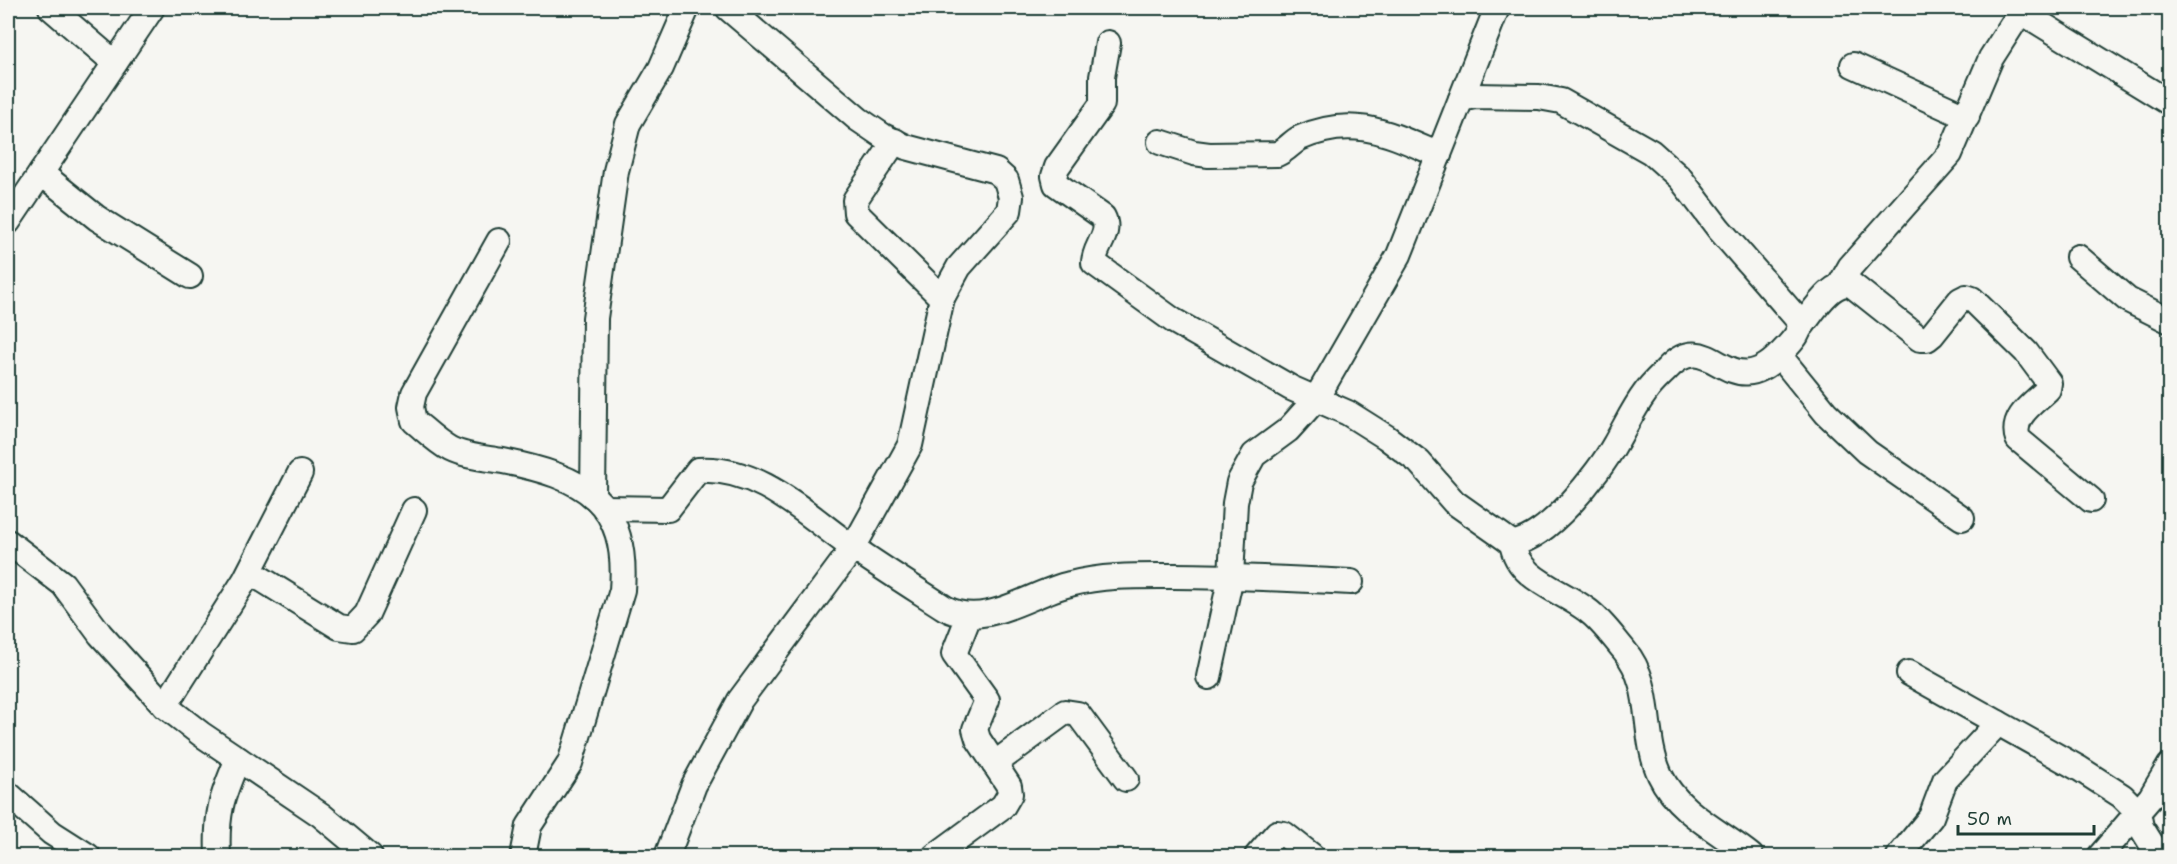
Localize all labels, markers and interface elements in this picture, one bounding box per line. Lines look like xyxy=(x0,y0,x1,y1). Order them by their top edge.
scale bar xyxy=(1958,798,2094,836)
text: 50 m xyxy=(1967,807,2012,831)

